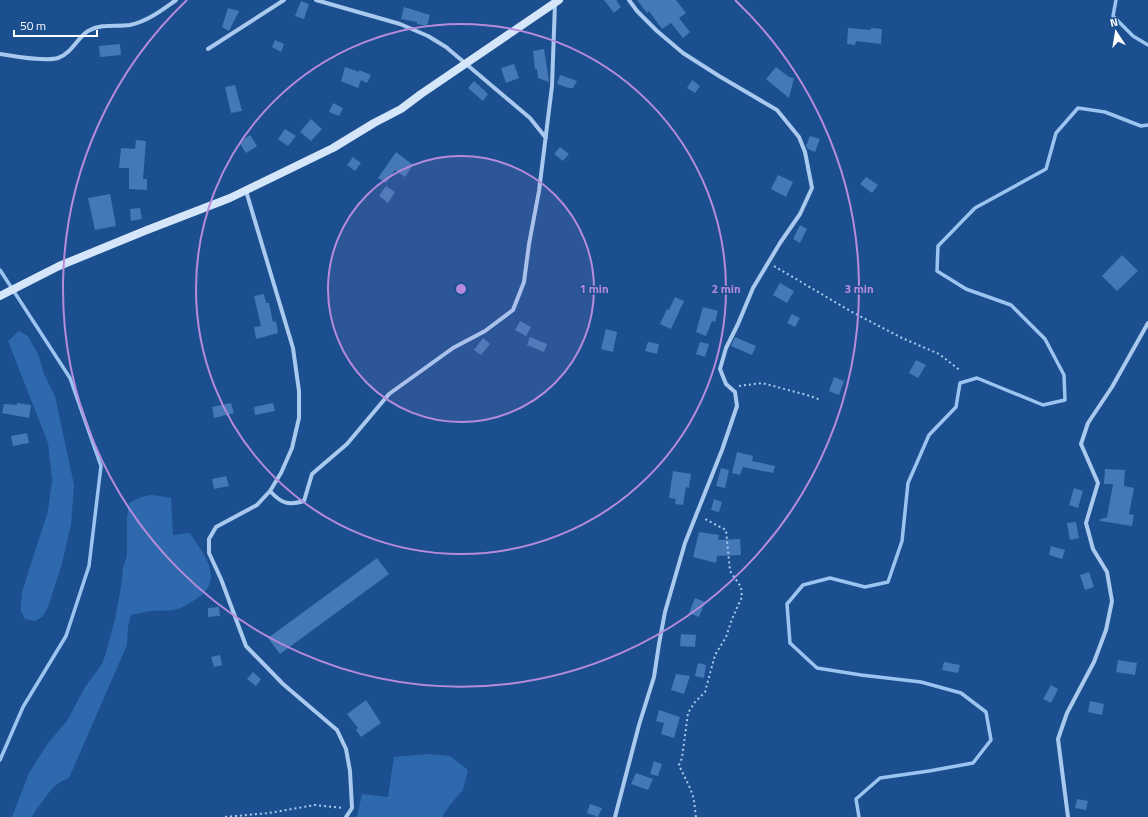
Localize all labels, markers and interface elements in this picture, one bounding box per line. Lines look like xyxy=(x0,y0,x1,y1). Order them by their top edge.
scale bar xyxy=(14,12,97,38)
north arrow xyxy=(1096,12,1136,52)
text: N xyxy=(1109,14,1119,31)
text: 50 m xyxy=(20,16,46,35)
text: 1 min xyxy=(579,279,609,298)
text: 2 min xyxy=(711,279,741,298)
text: 3 min xyxy=(844,279,874,298)
centre of rings xyxy=(454,282,468,296)

